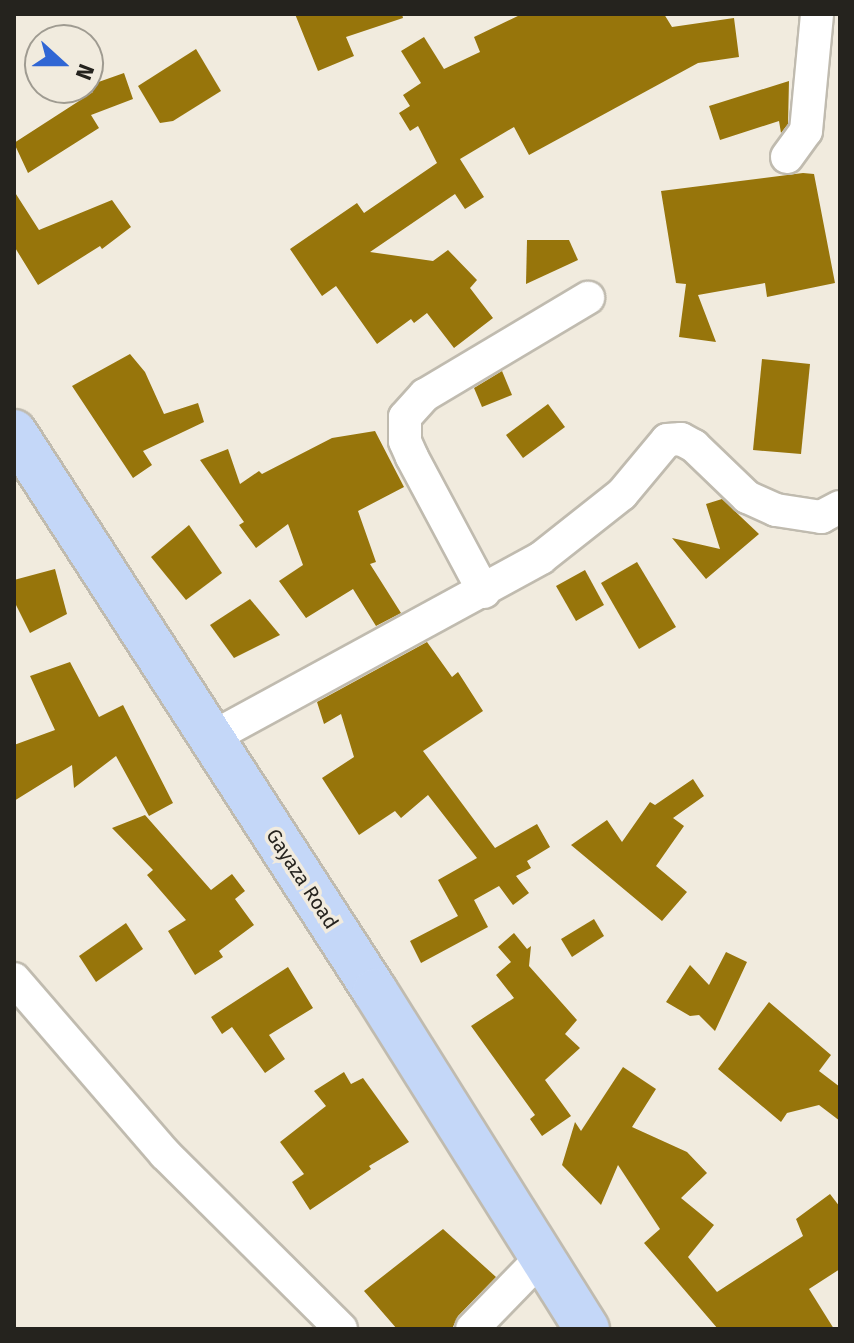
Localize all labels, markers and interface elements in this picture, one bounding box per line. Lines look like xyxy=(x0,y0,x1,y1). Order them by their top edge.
north arrow xyxy=(24,24,104,104)
text: N xyxy=(70,60,100,84)
street label: Gayaza Road xyxy=(261,825,343,933)

